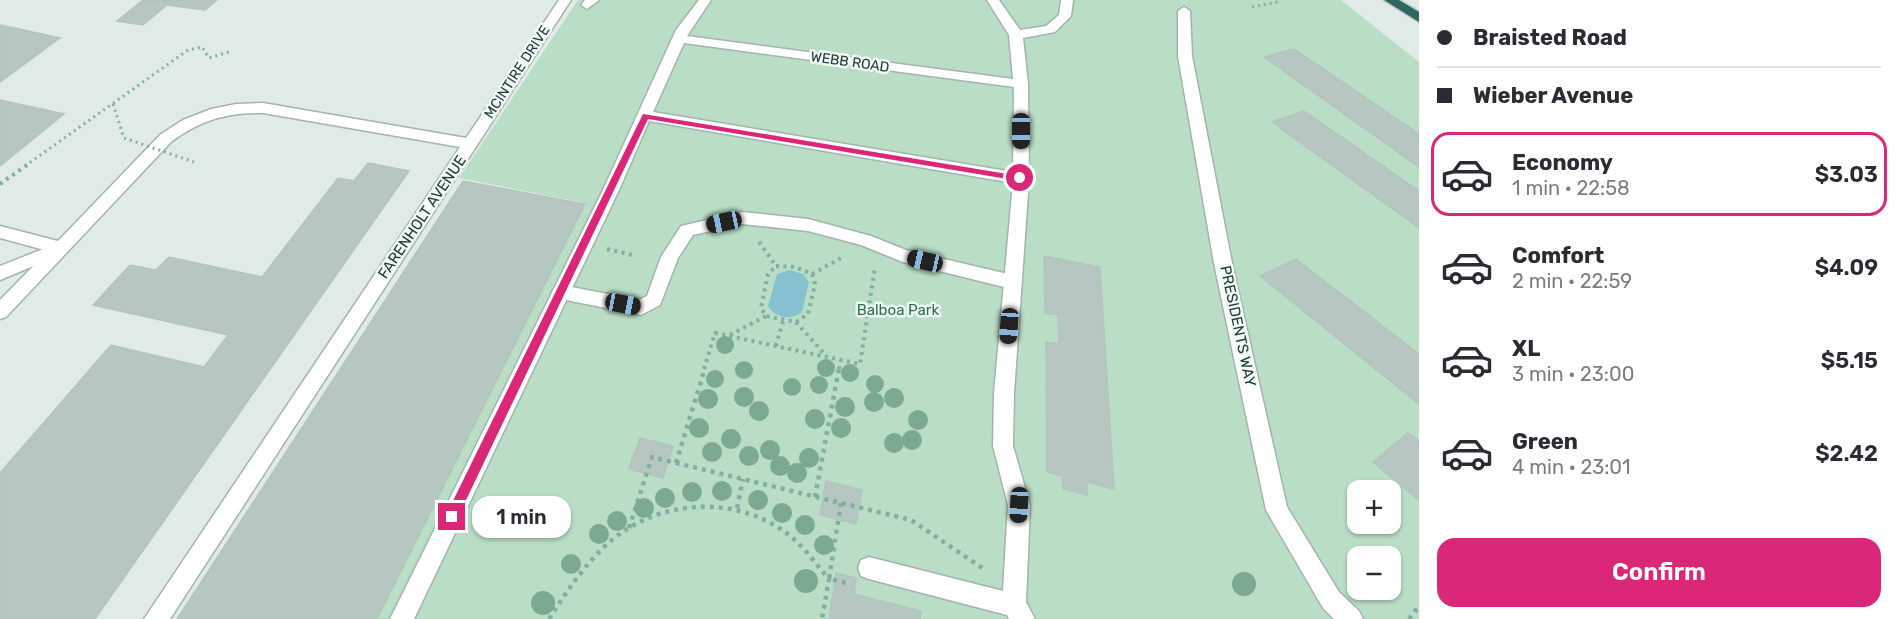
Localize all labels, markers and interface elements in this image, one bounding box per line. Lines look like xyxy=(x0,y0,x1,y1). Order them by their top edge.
street label: MCINTIRE DRIVE xyxy=(481,22,553,122)
text: Braisted Road xyxy=(1473,24,1627,51)
street label: WEBB ROAD xyxy=(810,48,890,76)
text: Wieber Avenue xyxy=(1473,82,1633,109)
car xyxy=(1012,113,1030,149)
icon: car xyxy=(1440,147,1494,201)
text: Economy xyxy=(1512,149,1613,176)
street label: FARENHOLT AVENUE xyxy=(374,152,470,282)
text: $3.03 xyxy=(1815,161,1878,188)
route start xyxy=(1006,164,1033,191)
text: 1 min · 22:58 xyxy=(1512,176,1630,200)
car xyxy=(705,209,743,235)
icon: car xyxy=(1440,240,1494,294)
text: Comfort xyxy=(1512,242,1604,269)
car xyxy=(905,248,945,274)
text: $4.09 xyxy=(1815,254,1878,281)
street label: PRESIDENTS WAY xyxy=(1216,264,1260,389)
text: 2 min · 22:59 xyxy=(1512,269,1632,293)
car xyxy=(604,292,642,316)
park label: Balboa Park xyxy=(857,301,940,319)
car xyxy=(999,307,1019,345)
icon: car xyxy=(1440,333,1494,387)
text: XL xyxy=(1512,335,1540,362)
text: $5.15 xyxy=(1821,347,1878,374)
text: 3 min · 23:00 xyxy=(1512,362,1634,386)
icon: car xyxy=(1440,426,1494,480)
text: Green xyxy=(1512,428,1578,455)
text: $2.42 xyxy=(1815,440,1878,467)
text: 4 min · 23:01 xyxy=(1512,455,1631,479)
map controls xyxy=(1347,480,1401,600)
button: + xyxy=(1347,480,1401,534)
car xyxy=(1009,487,1029,523)
callout: 1 min xyxy=(473,496,572,538)
route end xyxy=(438,503,465,530)
text: 1 min xyxy=(496,505,547,529)
button: Confirm xyxy=(1437,538,1881,607)
button: − xyxy=(1347,546,1401,600)

